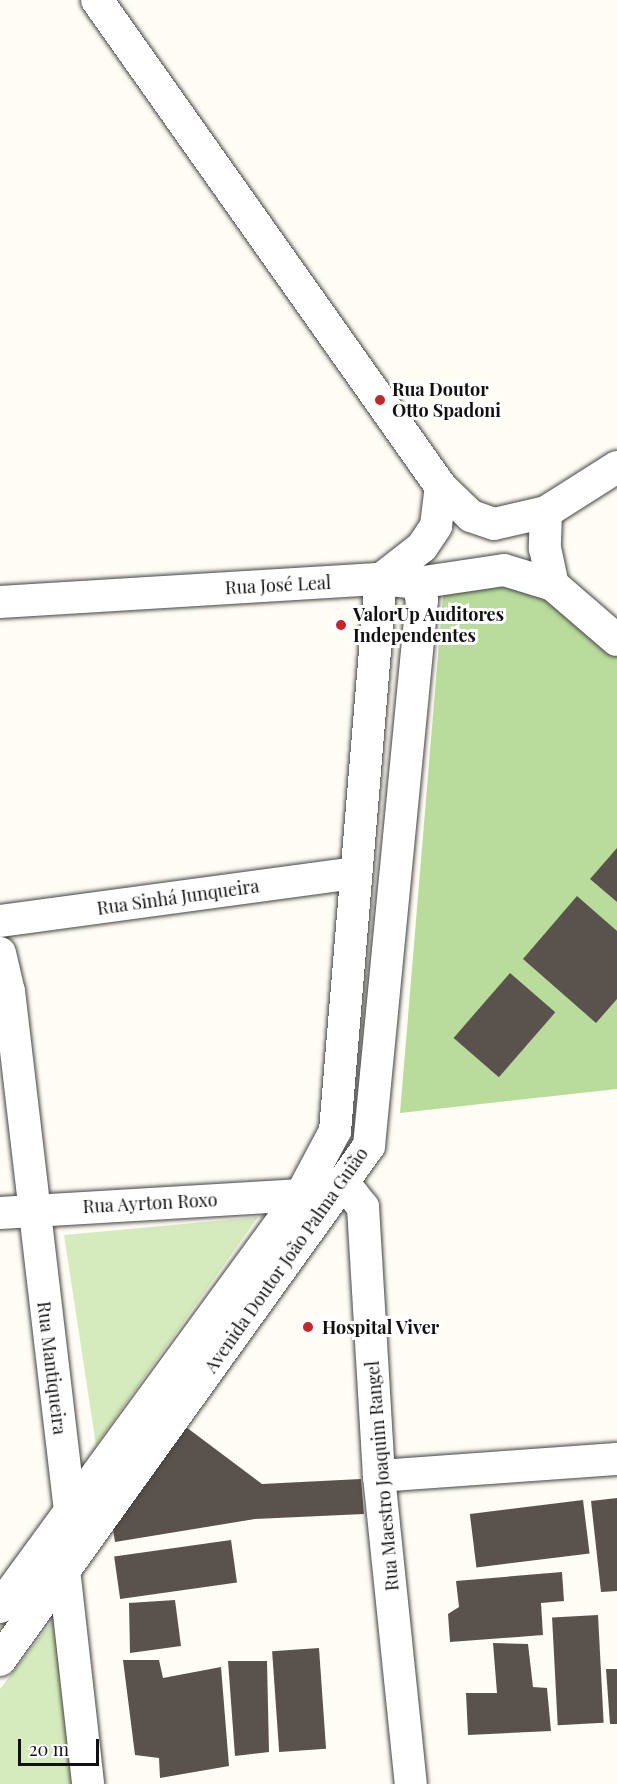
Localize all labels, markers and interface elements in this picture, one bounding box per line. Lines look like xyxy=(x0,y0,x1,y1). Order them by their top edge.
place label: Rua Doutor Otto Spadoni xyxy=(392,379,501,422)
marker: Rua Doutor Otto Spadoni xyxy=(373,393,387,407)
street label: Rua José Leal xyxy=(224,571,332,599)
place label: ValorUp Auditores Independentes xyxy=(353,604,505,646)
marker: ValorUp Auditores Independentes xyxy=(334,618,348,632)
street label: Rua Sinhá Junqueira xyxy=(95,875,261,919)
street label: Avenida Doutor João Palma Guião xyxy=(199,1143,373,1377)
street label: Rua Ayrton Roxo xyxy=(82,1189,218,1217)
street label: Rua Mantiqueira xyxy=(33,1300,71,1436)
place label: Hospital Viver xyxy=(322,1316,440,1338)
marker: Hospital Viver xyxy=(299,1318,317,1336)
street label: Rua Maestro Joaquim Rangel xyxy=(361,1360,403,1592)
scale bar xyxy=(21,1727,102,1765)
text: 20 m xyxy=(29,1737,69,1761)

